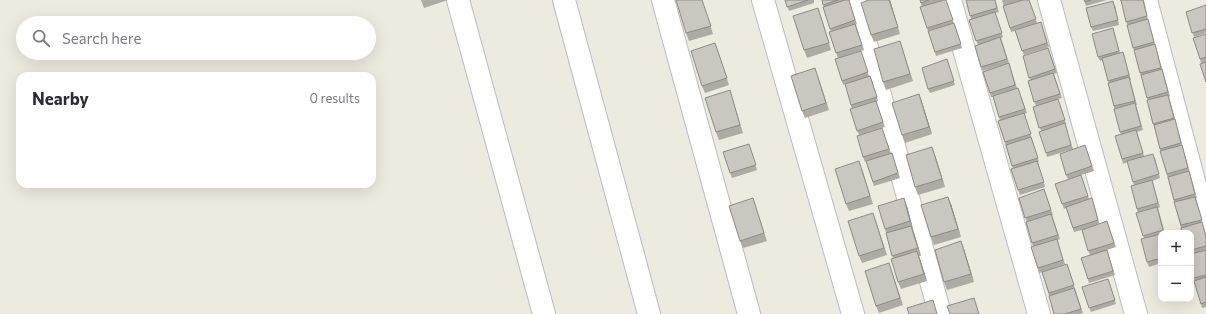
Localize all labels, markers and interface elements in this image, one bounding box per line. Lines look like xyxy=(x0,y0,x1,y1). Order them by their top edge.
search box xyxy=(16,16,376,60)
icon: search xyxy=(30,27,52,49)
text: Search here xyxy=(62,29,141,47)
text: Nearby xyxy=(32,88,89,109)
text: 0 results xyxy=(309,90,360,106)
map controls xyxy=(1158,230,1194,302)
button: + xyxy=(1158,230,1194,266)
button: − xyxy=(1158,266,1194,302)

